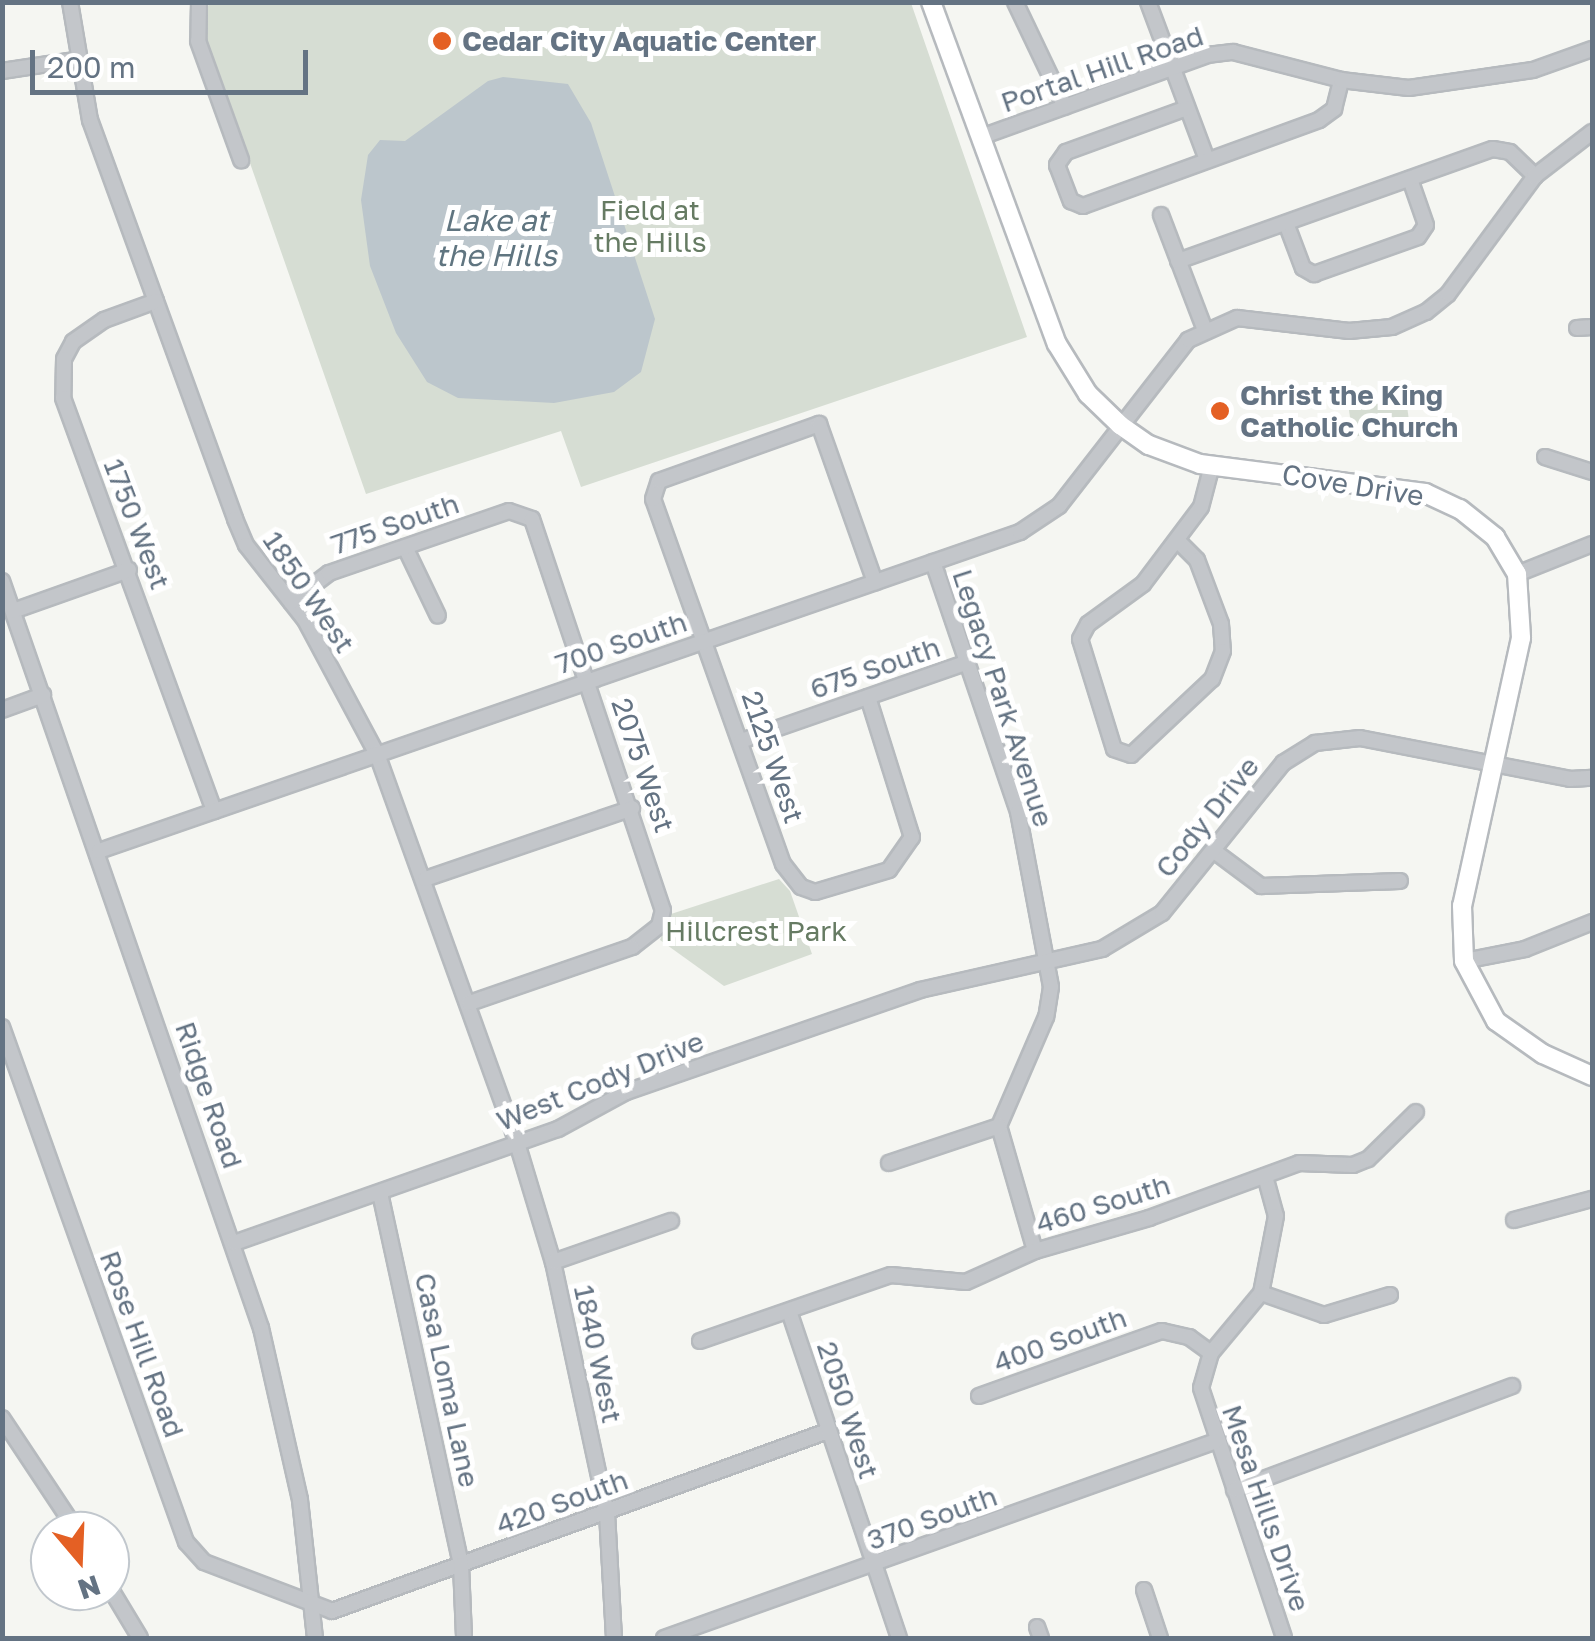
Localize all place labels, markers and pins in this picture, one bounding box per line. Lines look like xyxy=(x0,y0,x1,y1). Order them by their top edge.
place label: Cedar City Aquatic Center xyxy=(462,24,816,58)
marker: Cedar City Aquatic Center xyxy=(431,30,453,52)
place label: Christ the King Catholic Church xyxy=(1240,378,1458,444)
marker: Christ the King Catholic Church xyxy=(1209,400,1231,422)

